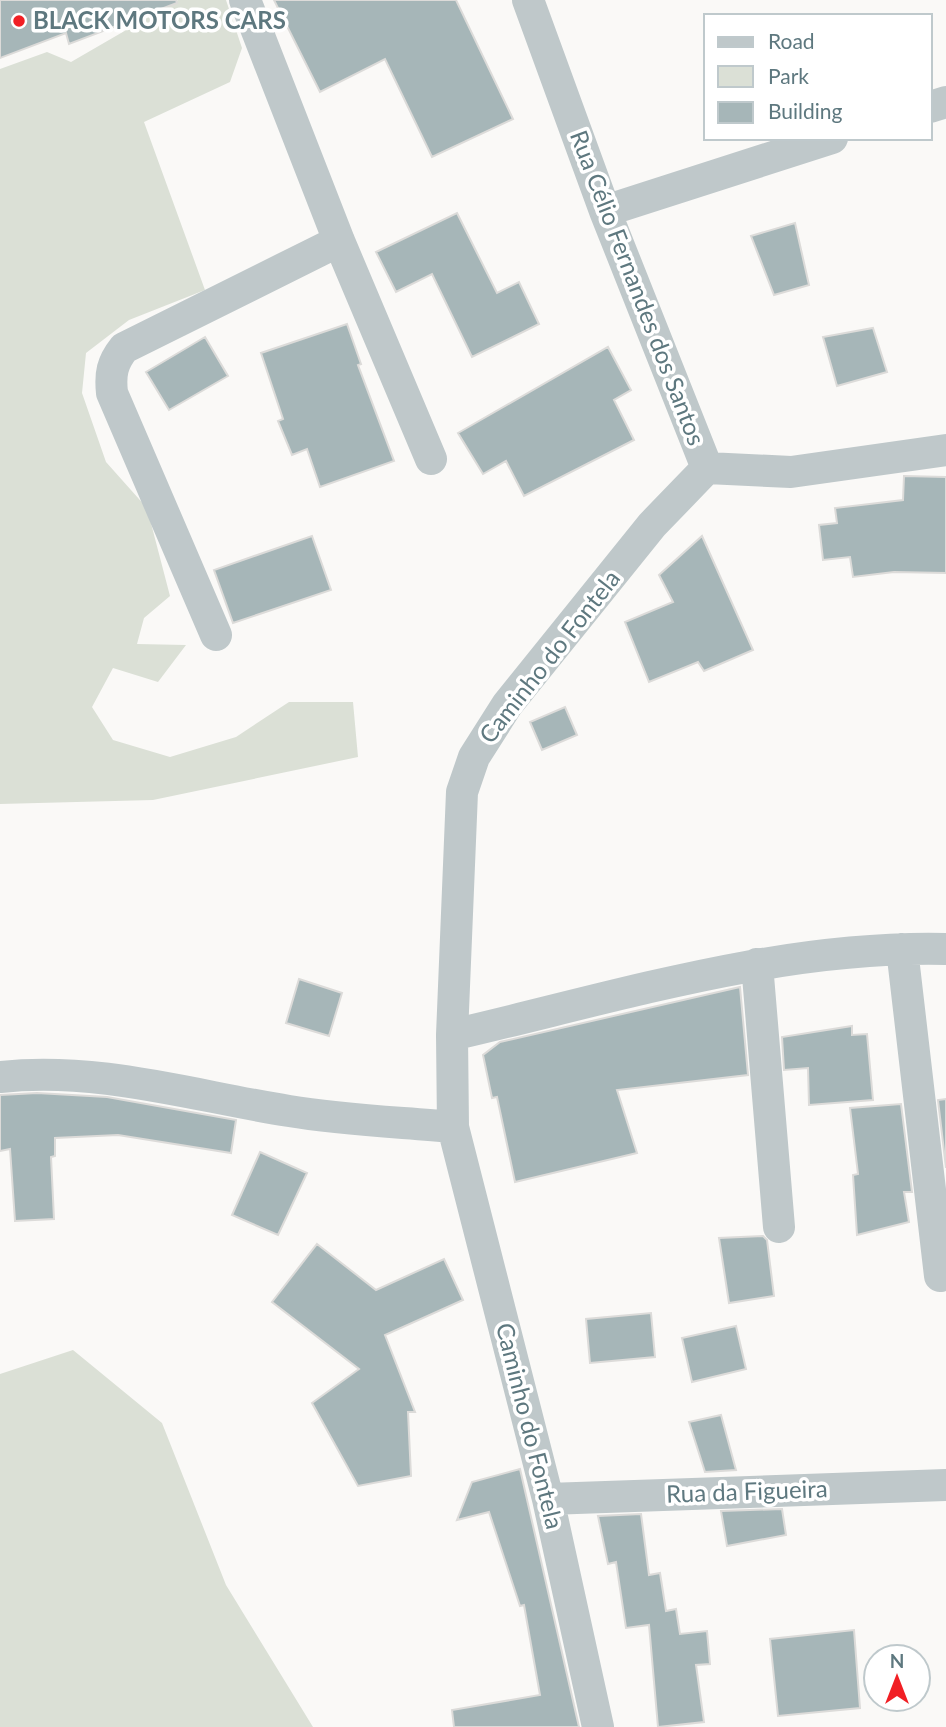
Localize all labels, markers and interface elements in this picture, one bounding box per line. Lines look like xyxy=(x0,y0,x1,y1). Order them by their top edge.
place label: BLACK MOTORS CARS xyxy=(33,5,286,34)
marker: BLACK MOTORS CARS xyxy=(11,13,27,29)
legend xyxy=(704,14,932,140)
text: Road xyxy=(768,28,815,53)
text: Park xyxy=(768,63,809,88)
text: Building xyxy=(768,98,843,123)
street label: Rua Célio Fernandes dos Santos xyxy=(565,126,712,449)
street label: Caminho do Fontela xyxy=(472,564,625,748)
street label: Caminho do Fontela xyxy=(491,1320,570,1532)
street label: Rua da Figueira xyxy=(666,1473,828,1508)
north arrow xyxy=(862,1643,932,1713)
text: N xyxy=(890,1649,904,1672)

